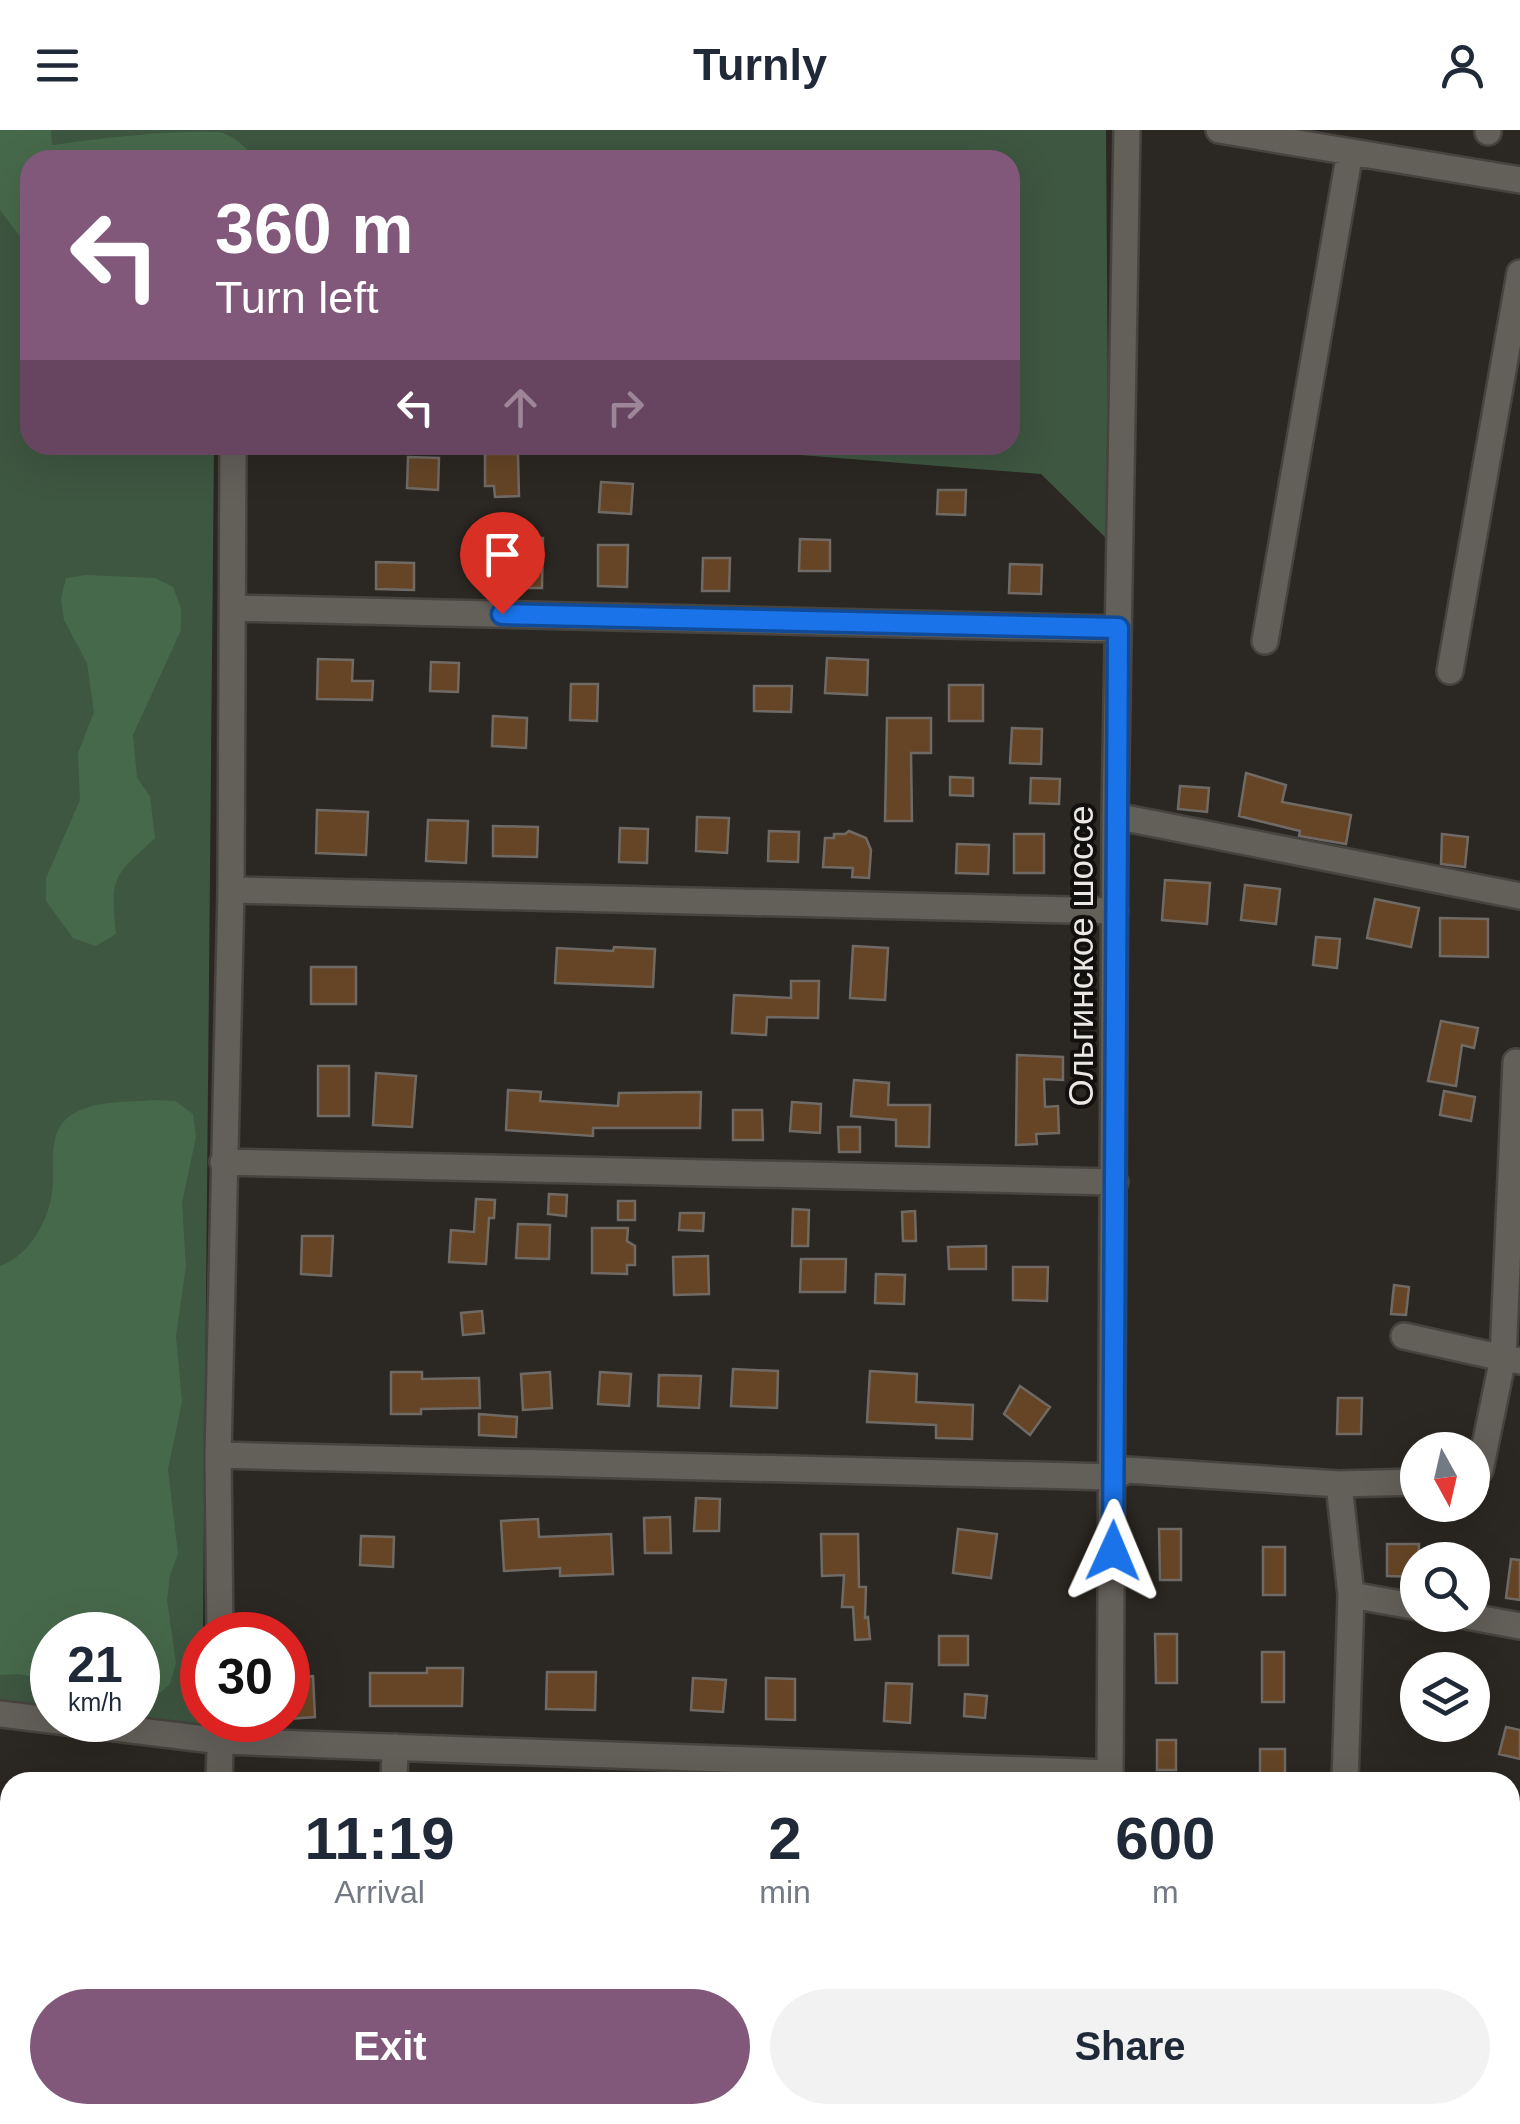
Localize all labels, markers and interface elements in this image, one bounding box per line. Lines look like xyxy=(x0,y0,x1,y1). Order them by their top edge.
icon: menu xyxy=(30,38,85,93)
icon: person xyxy=(1435,38,1490,93)
text: Turnly xyxy=(693,39,827,90)
icon: left xyxy=(50,190,180,320)
text: 360 m xyxy=(215,190,413,268)
text: Turn left xyxy=(215,272,378,323)
icon: left xyxy=(388,380,443,435)
icon: ahead xyxy=(493,380,548,435)
icon: right xyxy=(598,380,653,435)
pin xyxy=(460,512,545,615)
icon: arrive xyxy=(475,527,530,582)
street label: Ольгинское шоссе xyxy=(1061,805,1100,1107)
north arrow xyxy=(1400,1432,1490,1522)
map controls xyxy=(1400,1432,1490,1742)
position arrow xyxy=(1061,1499,1165,1603)
button: search xyxy=(1400,1542,1490,1632)
speed limit sign: 30 xyxy=(180,1612,310,1742)
text: 21 xyxy=(67,1637,123,1693)
button: layers xyxy=(1400,1652,1490,1742)
text: km/h xyxy=(68,1688,122,1716)
text: 11:19 xyxy=(305,1805,455,1872)
text: 2 xyxy=(768,1805,802,1872)
text: 600 xyxy=(1115,1805,1215,1872)
text: Arrival xyxy=(334,1874,425,1910)
text: min xyxy=(759,1874,811,1910)
text: m xyxy=(1152,1874,1179,1910)
button: Exit xyxy=(30,1989,750,2104)
button: Share xyxy=(770,1989,1490,2104)

